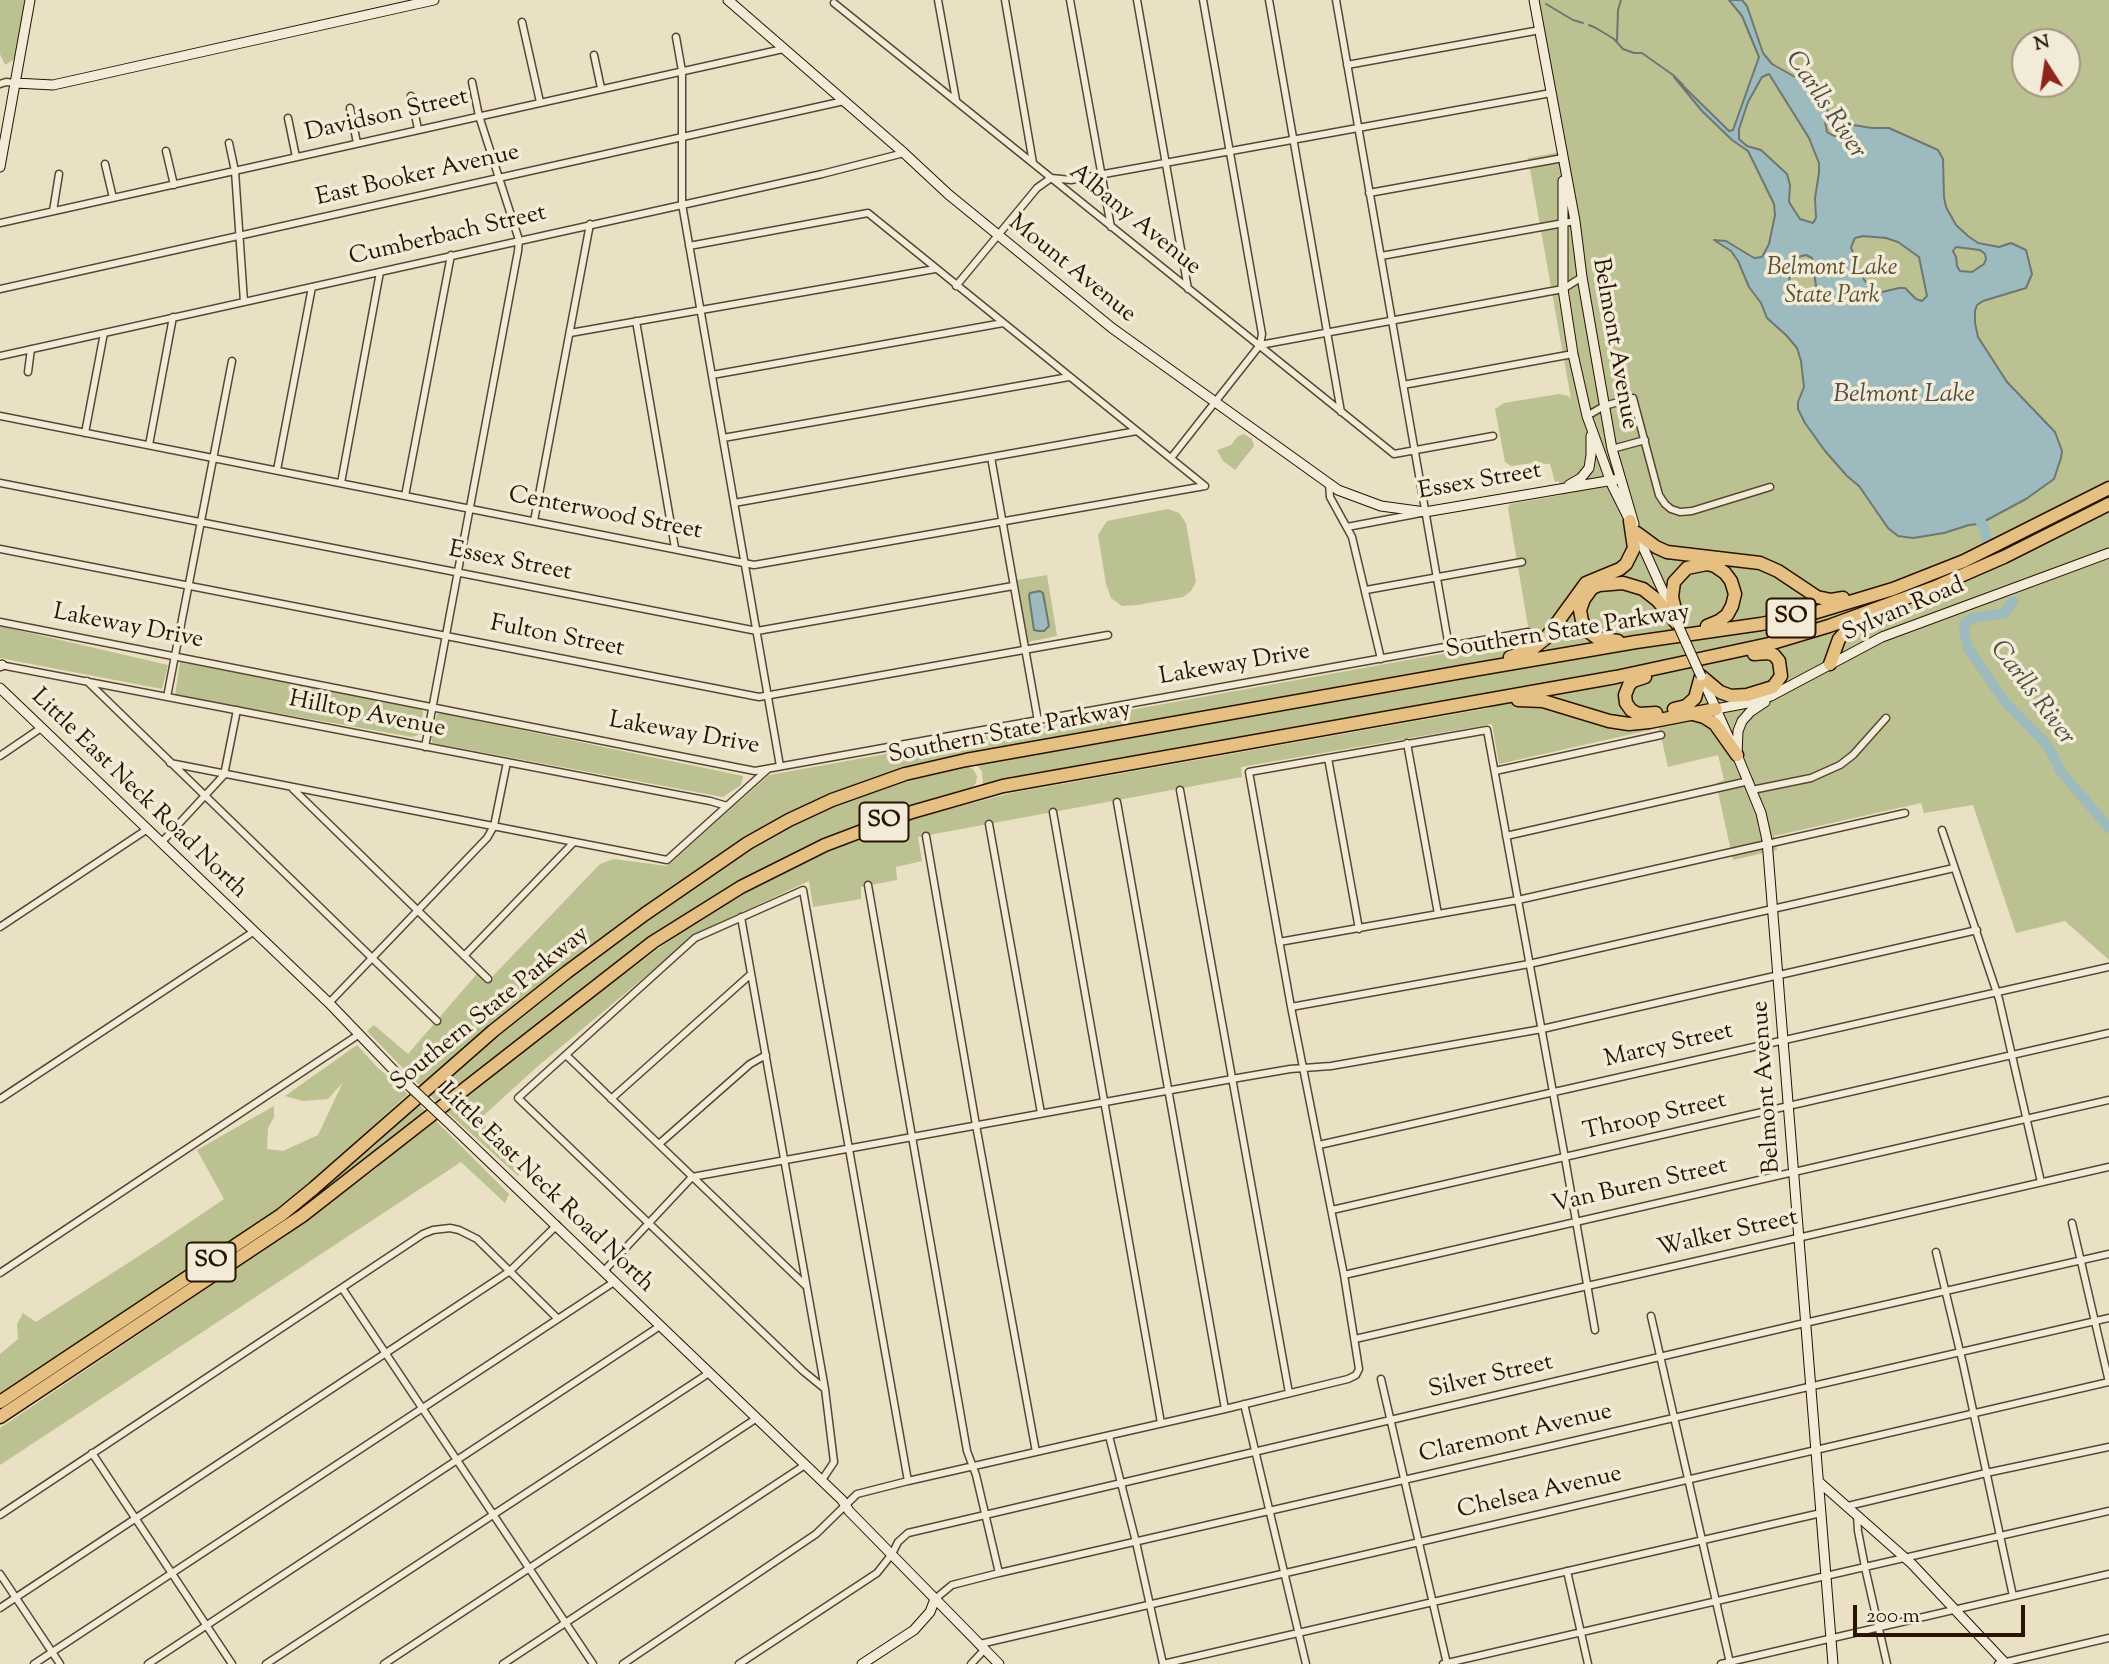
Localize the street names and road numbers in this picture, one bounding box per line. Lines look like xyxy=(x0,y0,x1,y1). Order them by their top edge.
street label: Davidson Street xyxy=(303,84,471,150)
street label: East Booker Avenue xyxy=(314,140,522,214)
street label: Albany Avenue xyxy=(1062,159,1206,283)
street label: Cumberbach Street xyxy=(347,200,549,274)
street label: Mount Avenue xyxy=(1001,210,1141,330)
street label: Belmont Avenue xyxy=(1584,256,1642,432)
street label: Essex Street xyxy=(1416,458,1544,508)
street label: Centerwood Street xyxy=(506,482,704,548)
street label: Essex Street xyxy=(446,537,574,589)
street label: Sylvan Road xyxy=(1839,572,1969,650)
road number: SO xyxy=(1766,598,1816,638)
street label: Lakeway Drive xyxy=(50,599,206,657)
street label: Southern State Parkway xyxy=(1444,599,1692,667)
street label: Fulton Street xyxy=(488,611,626,665)
street label: Lakeway Drive xyxy=(1157,639,1313,693)
street label: Little East Neck Road North xyxy=(24,684,252,906)
street label: Hilltop Avenue xyxy=(286,687,448,745)
street label: Southern State Parkway xyxy=(886,696,1134,772)
street label: Lakeway Drive xyxy=(606,708,762,762)
road number: SO xyxy=(860,802,908,842)
street label: Southern State Parkway xyxy=(386,921,596,1099)
street label: Belmont Avenue xyxy=(1748,1000,1788,1174)
street label: Marcy Street xyxy=(1602,1018,1736,1076)
street label: Little East Neck Road North xyxy=(431,1078,659,1300)
street label: Throop Street xyxy=(1581,1088,1729,1148)
street label: Van Buren Street xyxy=(1550,1153,1730,1221)
street label: Walker Street xyxy=(1655,1205,1801,1265)
road number: SO xyxy=(186,1242,235,1282)
street label: Silver Street xyxy=(1426,1350,1556,1406)
street label: Claremont Avenue xyxy=(1417,1399,1615,1471)
street label: Chelsea Avenue xyxy=(1455,1461,1625,1527)

